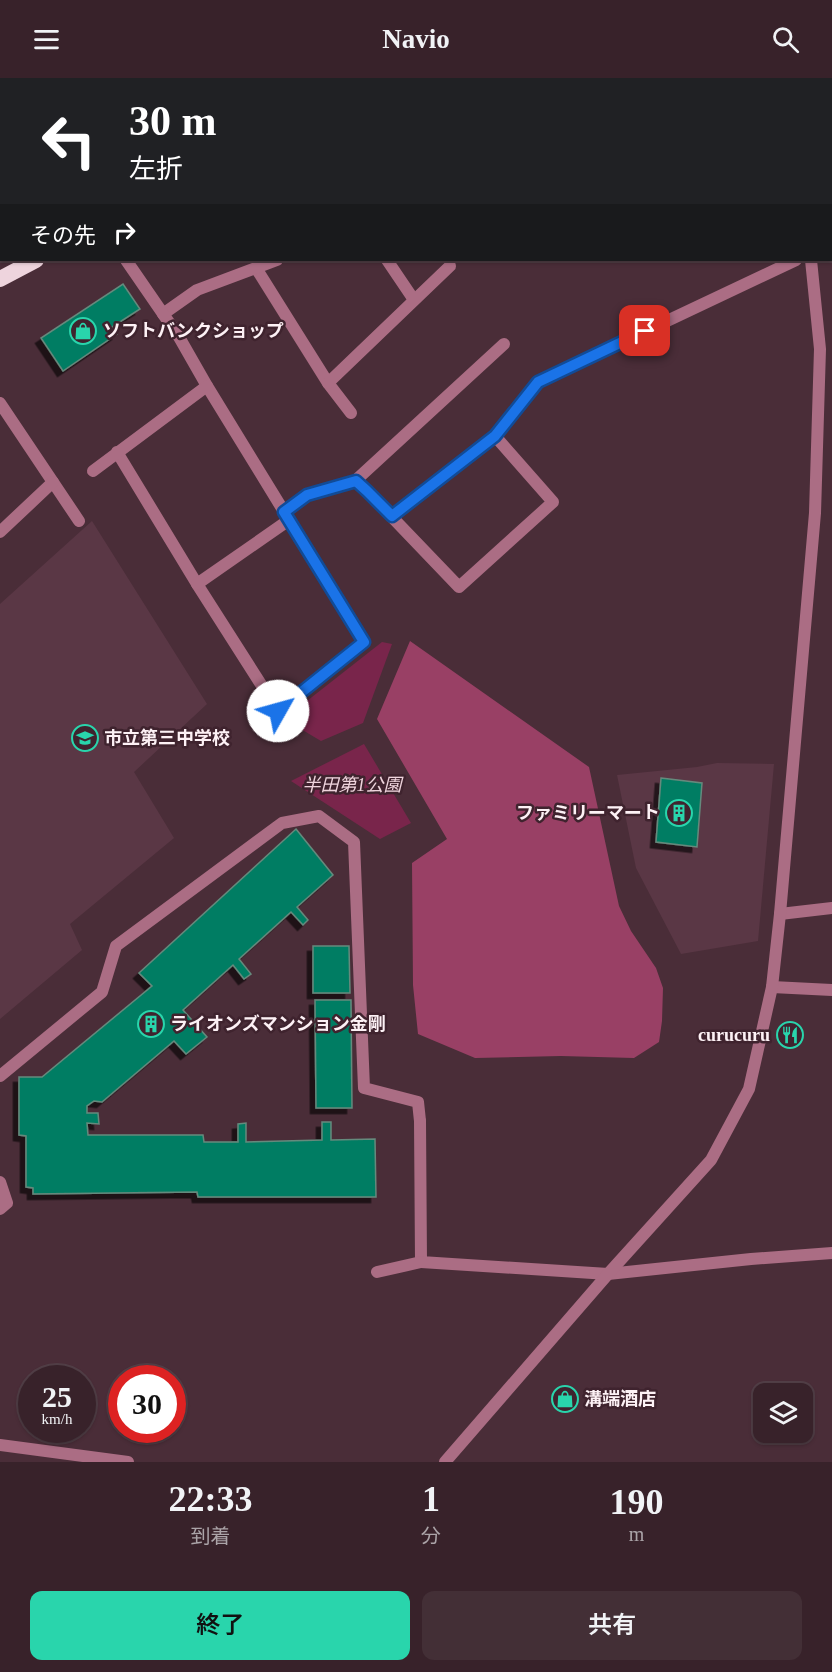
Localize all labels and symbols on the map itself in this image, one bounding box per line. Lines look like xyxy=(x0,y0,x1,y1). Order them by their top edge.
pin xyxy=(619,305,670,356)
shop icon: ソフトバンクショップ xyxy=(68,316,98,346)
place label: ソフトバンクショップ xyxy=(103,321,284,341)
position arrow xyxy=(246,679,310,743)
school or university icon: 市立第三中学校 xyxy=(70,723,100,753)
place label: 市立第三中学校 xyxy=(104,728,230,748)
park label: 半田第1公園 xyxy=(303,775,404,795)
building icon: ファミリーマート xyxy=(664,798,694,828)
place label: ファミリーマート xyxy=(516,803,660,823)
building icon: ライオンズマンション金剛 xyxy=(136,1009,166,1039)
place label: ライオンズマンション金剛 xyxy=(170,1014,386,1034)
restaurant icon: curucuru xyxy=(775,1020,805,1050)
place label: curucuru xyxy=(698,1025,770,1045)
speed limit sign: 30 xyxy=(108,1365,186,1443)
shop icon: 溝端酒店 xyxy=(550,1384,580,1414)
place label: 溝端酒店 xyxy=(584,1389,656,1409)

